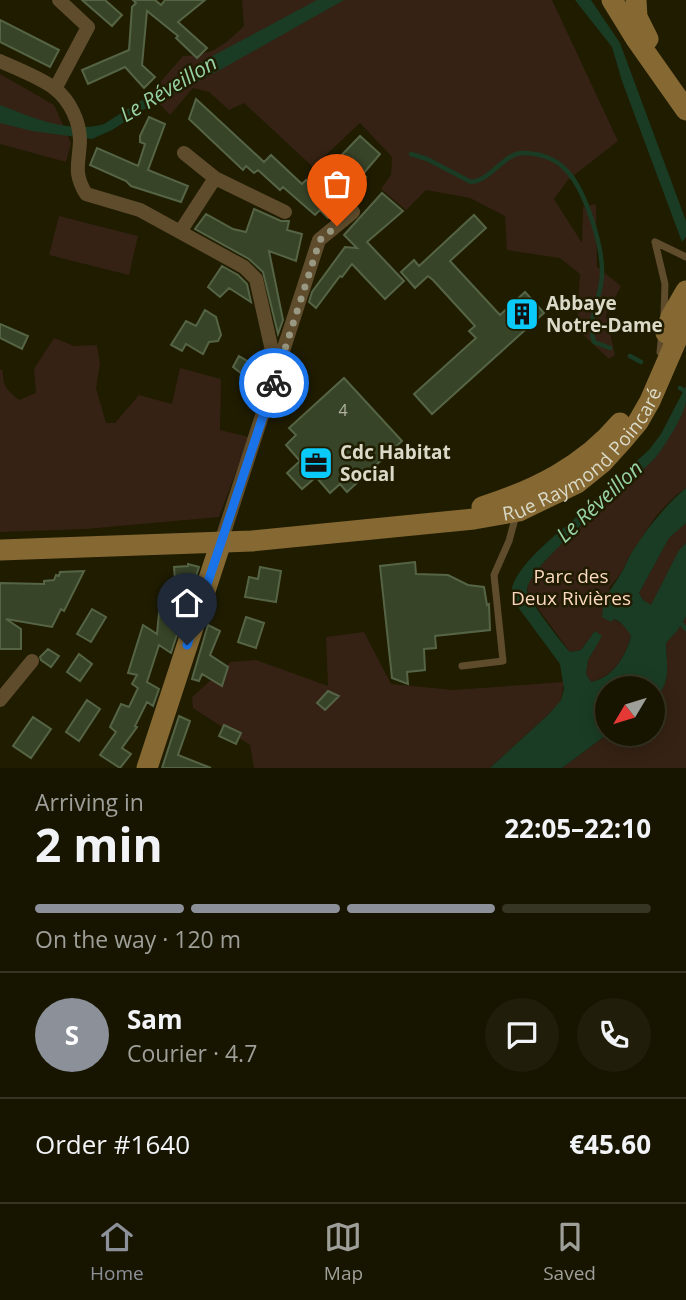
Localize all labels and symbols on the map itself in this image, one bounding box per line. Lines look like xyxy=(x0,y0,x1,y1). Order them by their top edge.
water label: Le Réveillon xyxy=(114,48,222,128)
pin xyxy=(307,154,367,226)
place label: Abbaye Notre-Dame xyxy=(546,290,663,338)
building icon: Abbaye Notre-Dame xyxy=(503,295,541,333)
courier xyxy=(239,348,309,418)
street label: Rue Raymond Poincaré xyxy=(500,383,667,527)
house number: 4 xyxy=(338,399,348,421)
place label: Cdc Habitat Social xyxy=(340,439,451,487)
office icon: Cdc Habitat Social xyxy=(297,444,335,482)
water label: Le Réveillon xyxy=(550,454,648,548)
park label: Parc des Deux Rivières xyxy=(511,563,631,611)
pin xyxy=(157,573,217,645)
north arrow xyxy=(595,676,665,746)

